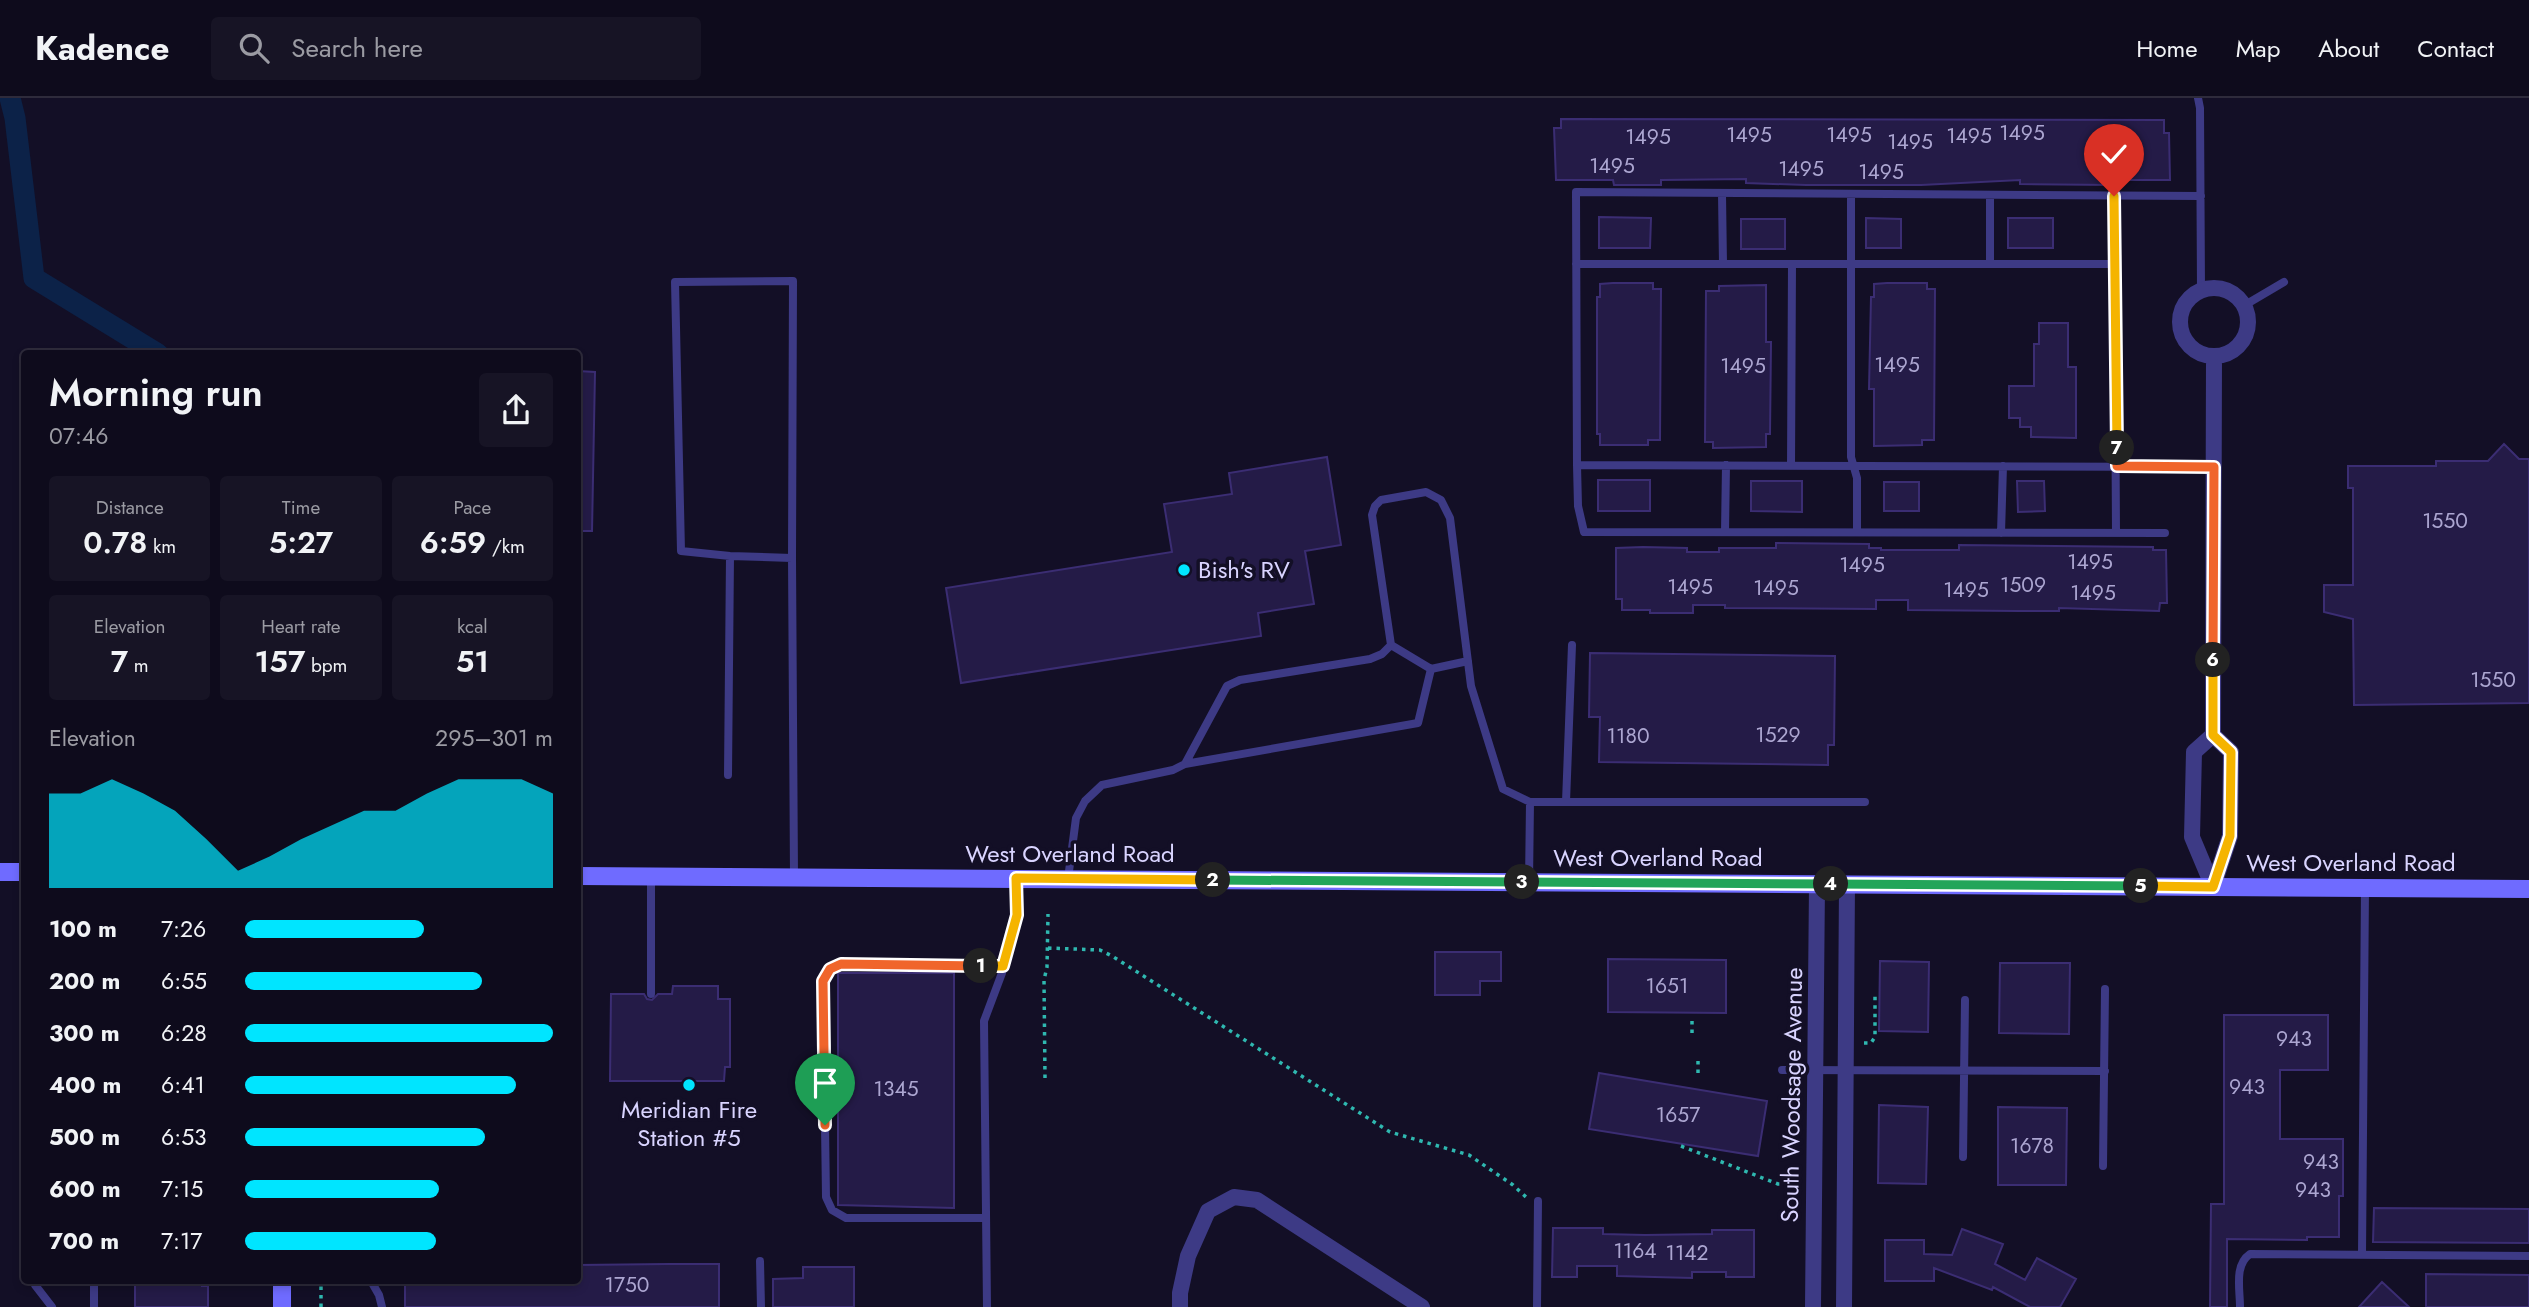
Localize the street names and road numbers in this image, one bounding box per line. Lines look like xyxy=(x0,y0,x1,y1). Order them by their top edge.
street label: West Overland Road xyxy=(965,836,1175,871)
street label: West Overland Road xyxy=(1553,840,1763,875)
street label: West Overland Road xyxy=(2246,845,2456,880)
street label: South Woodsage Avenue xyxy=(1772,967,1811,1223)

